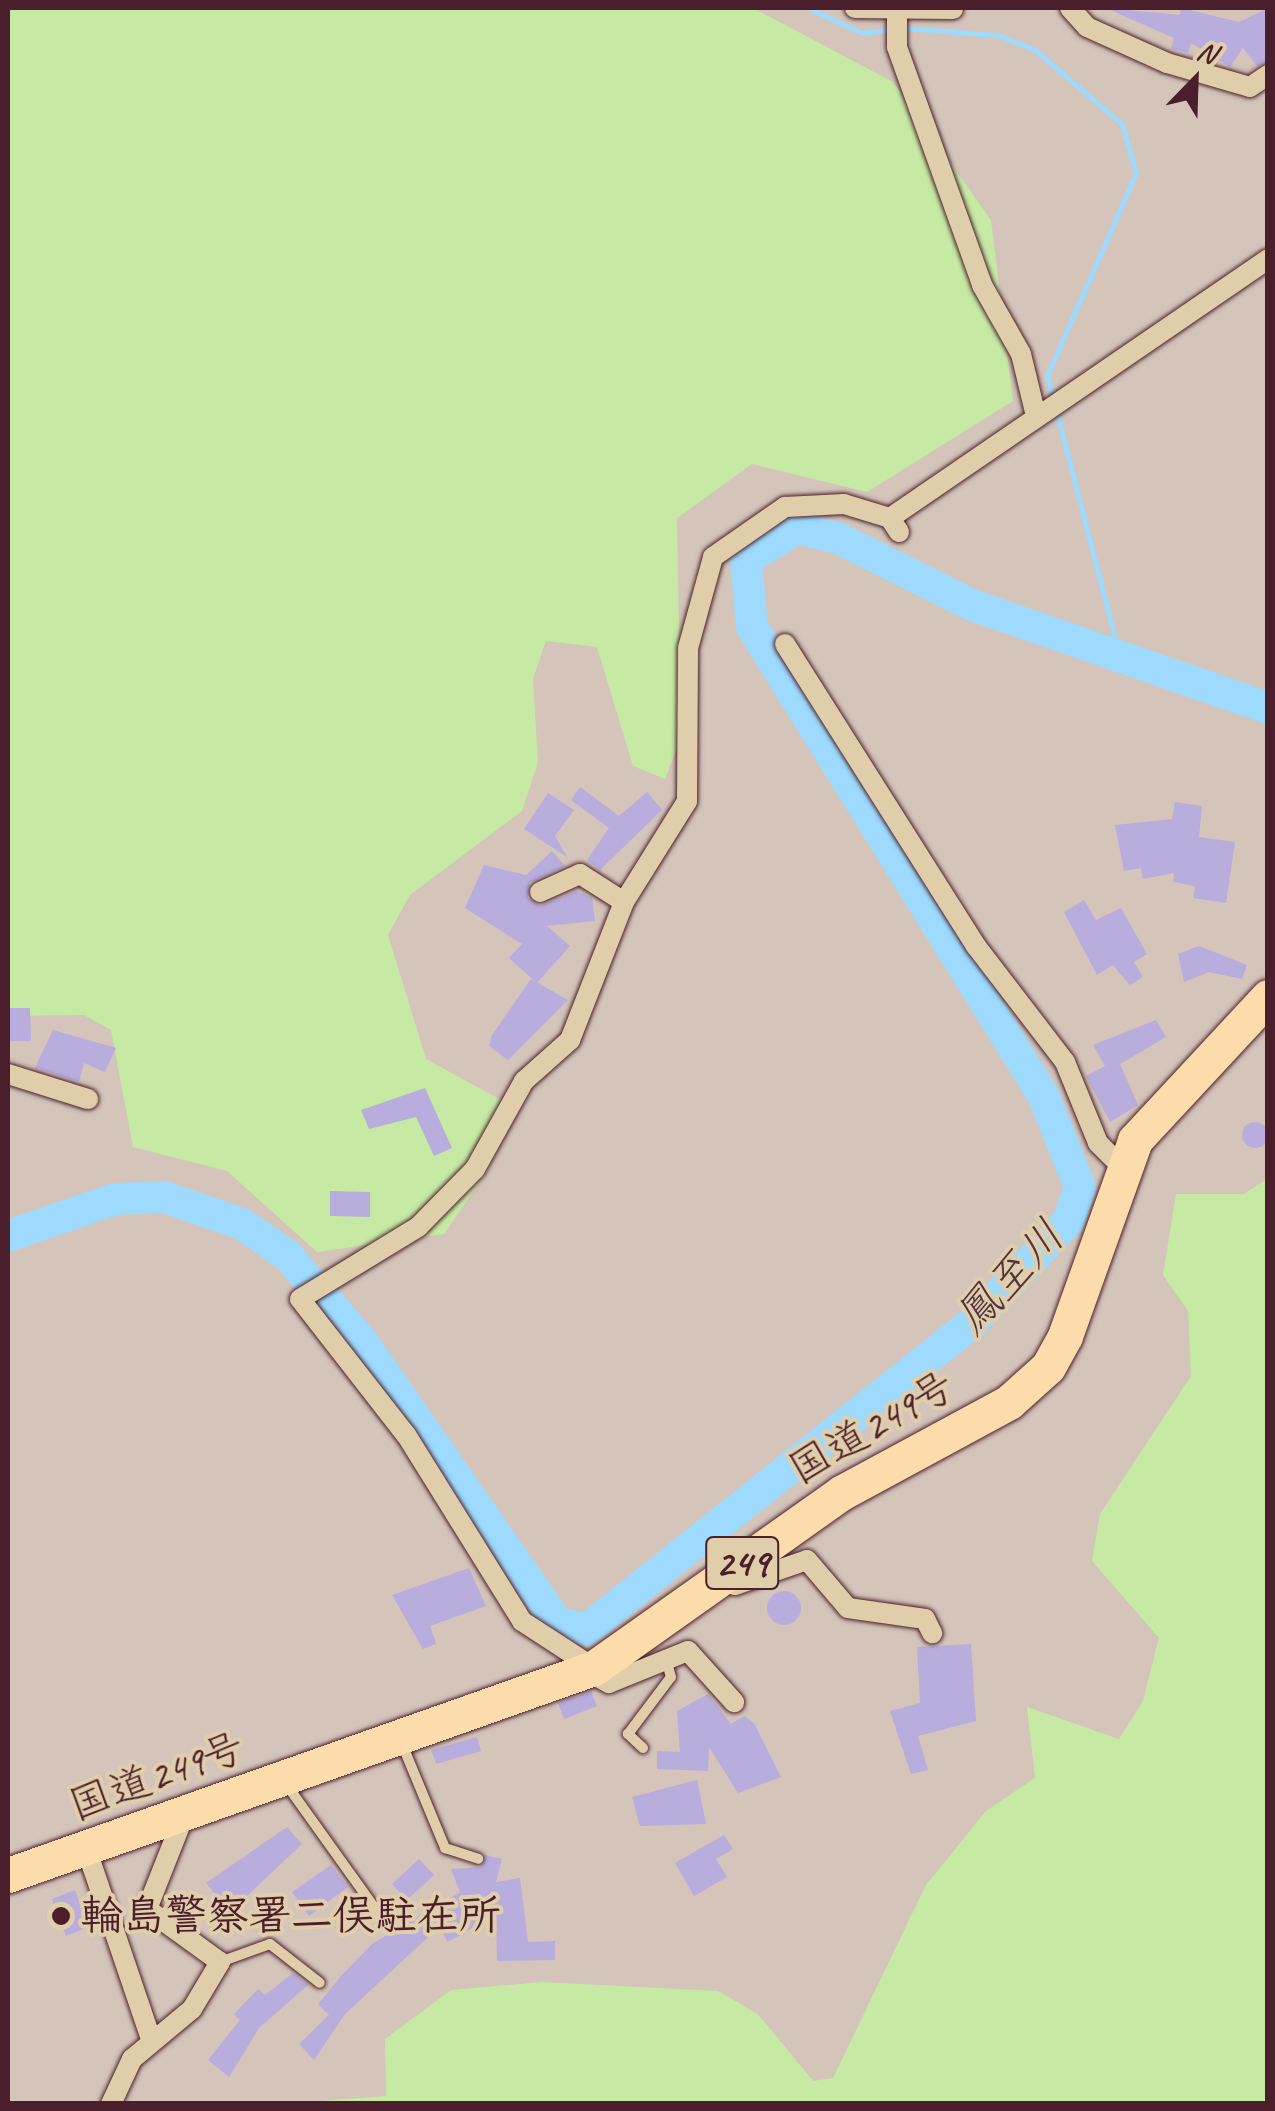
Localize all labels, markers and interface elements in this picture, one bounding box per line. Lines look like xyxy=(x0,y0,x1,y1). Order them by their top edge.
north arrow xyxy=(1145,30,1245,130)
text: N xyxy=(1192,32,1222,71)
water label: 鳳至川 xyxy=(944,1209,1076,1345)
street label: 国道249号 xyxy=(780,1361,964,1495)
road number: 249 xyxy=(704,1528,780,1598)
street label: 国道249号 xyxy=(63,1722,251,1832)
place label: 輪島警察署二俣駐在所 xyxy=(81,1891,501,1941)
marker: 輪島警察署二俣駐在所 xyxy=(50,1905,72,1927)

